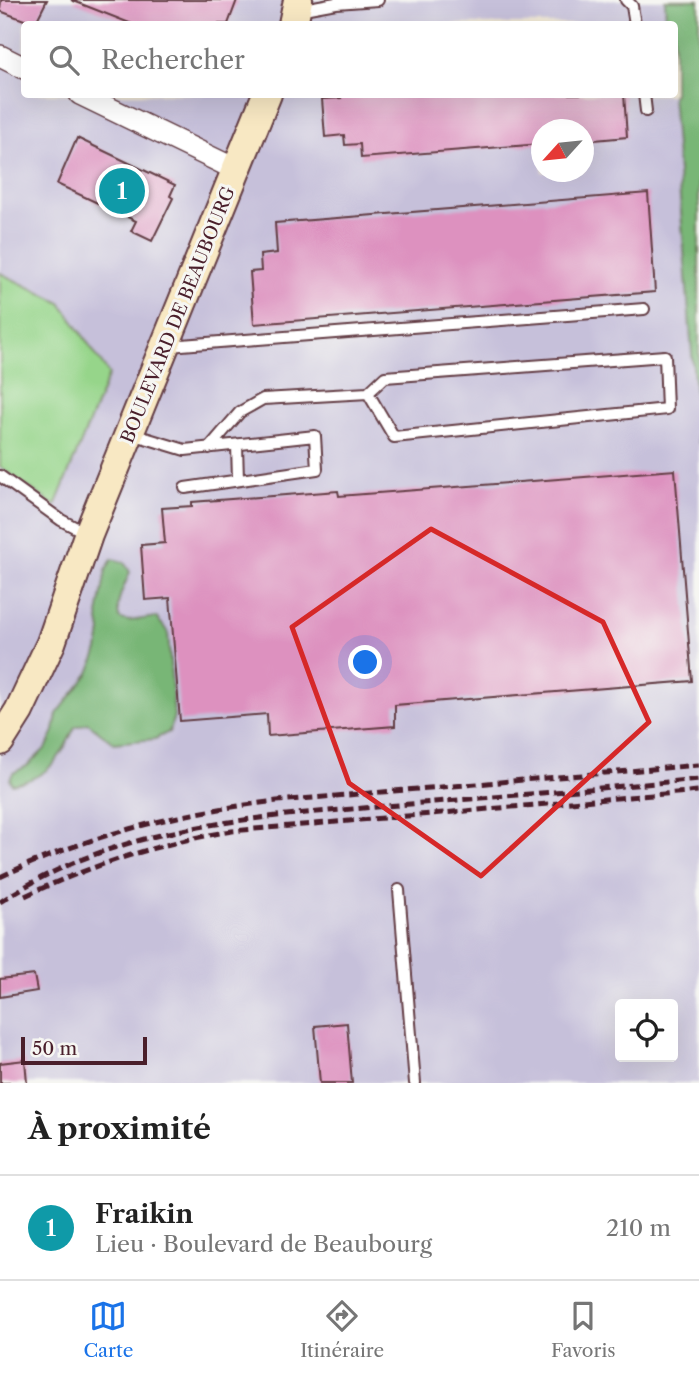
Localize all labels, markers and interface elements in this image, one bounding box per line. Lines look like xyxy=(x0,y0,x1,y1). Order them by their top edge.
search box xyxy=(21,21,678,98)
icon: search xyxy=(45,41,83,79)
text: Rechercher xyxy=(101,44,245,76)
north arrow xyxy=(531,119,594,182)
pin: 1 xyxy=(99,165,145,217)
street label: BOULEVARD DE BEAUBOURG xyxy=(116,183,240,446)
your location xyxy=(348,645,382,679)
map controls xyxy=(615,999,678,1062)
button: locate xyxy=(615,999,678,1062)
scale bar xyxy=(21,1034,147,1066)
text: 50 m xyxy=(32,1037,77,1060)
text: À proximité xyxy=(28,1110,211,1147)
text: Fraikin xyxy=(95,1198,193,1230)
text: 1 xyxy=(46,1214,56,1242)
text: 210 m xyxy=(606,1214,671,1242)
text: Lieu · Boulevard de Beaubourg xyxy=(95,1230,432,1258)
tab: Carte xyxy=(83,1297,133,1362)
tab: Itinéraire xyxy=(300,1297,384,1362)
tab: Favoris xyxy=(551,1297,616,1362)

